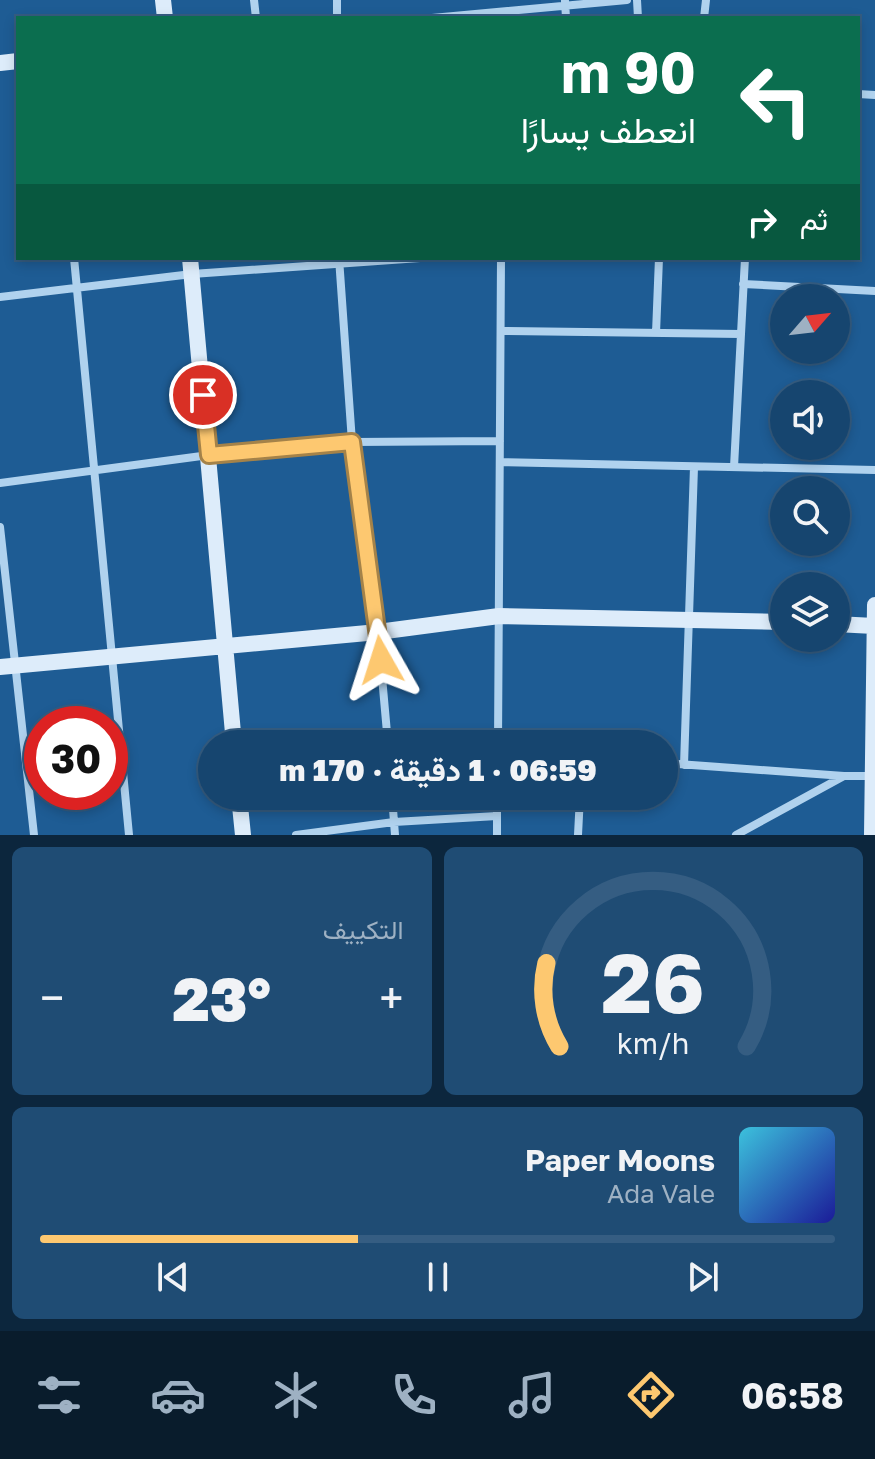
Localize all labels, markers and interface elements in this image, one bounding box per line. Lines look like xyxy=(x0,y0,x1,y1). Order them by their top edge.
text: 90 m xyxy=(561,38,696,105)
icon: left xyxy=(724,48,828,152)
text: انعطف يسارًا xyxy=(521,108,696,151)
icon: right xyxy=(740,200,784,244)
text: ثم xyxy=(800,201,828,237)
north arrow xyxy=(770,284,850,364)
map controls xyxy=(770,284,850,652)
pin xyxy=(169,361,237,429)
icon: arrive xyxy=(181,373,225,417)
button: sound xyxy=(770,380,850,460)
button: search xyxy=(770,476,850,556)
button: layers xyxy=(770,572,850,652)
position arrow xyxy=(339,618,423,702)
speed limit sign: 30 xyxy=(24,706,128,810)
text: 06:59 · 1 دقيقة · 170 m xyxy=(279,752,597,788)
text: التكييف xyxy=(323,914,404,945)
text: 26 xyxy=(601,931,705,1031)
text: 23° xyxy=(173,962,271,1034)
text: − xyxy=(40,971,64,1024)
text: + xyxy=(379,971,404,1024)
text: km/h xyxy=(617,1026,690,1060)
text: Paper Moons xyxy=(525,1142,715,1178)
text: Ada Vale xyxy=(607,1178,715,1209)
icon: previous xyxy=(151,1255,195,1299)
icon: pause xyxy=(416,1255,460,1299)
icon: next xyxy=(681,1255,725,1299)
icon: filters xyxy=(31,1367,87,1423)
icon: car xyxy=(150,1367,206,1423)
icon: climate xyxy=(268,1367,324,1423)
icon: phone xyxy=(386,1367,442,1423)
icon: music xyxy=(504,1367,560,1423)
icon: directions xyxy=(623,1367,679,1423)
text: 06:58 xyxy=(741,1374,844,1417)

